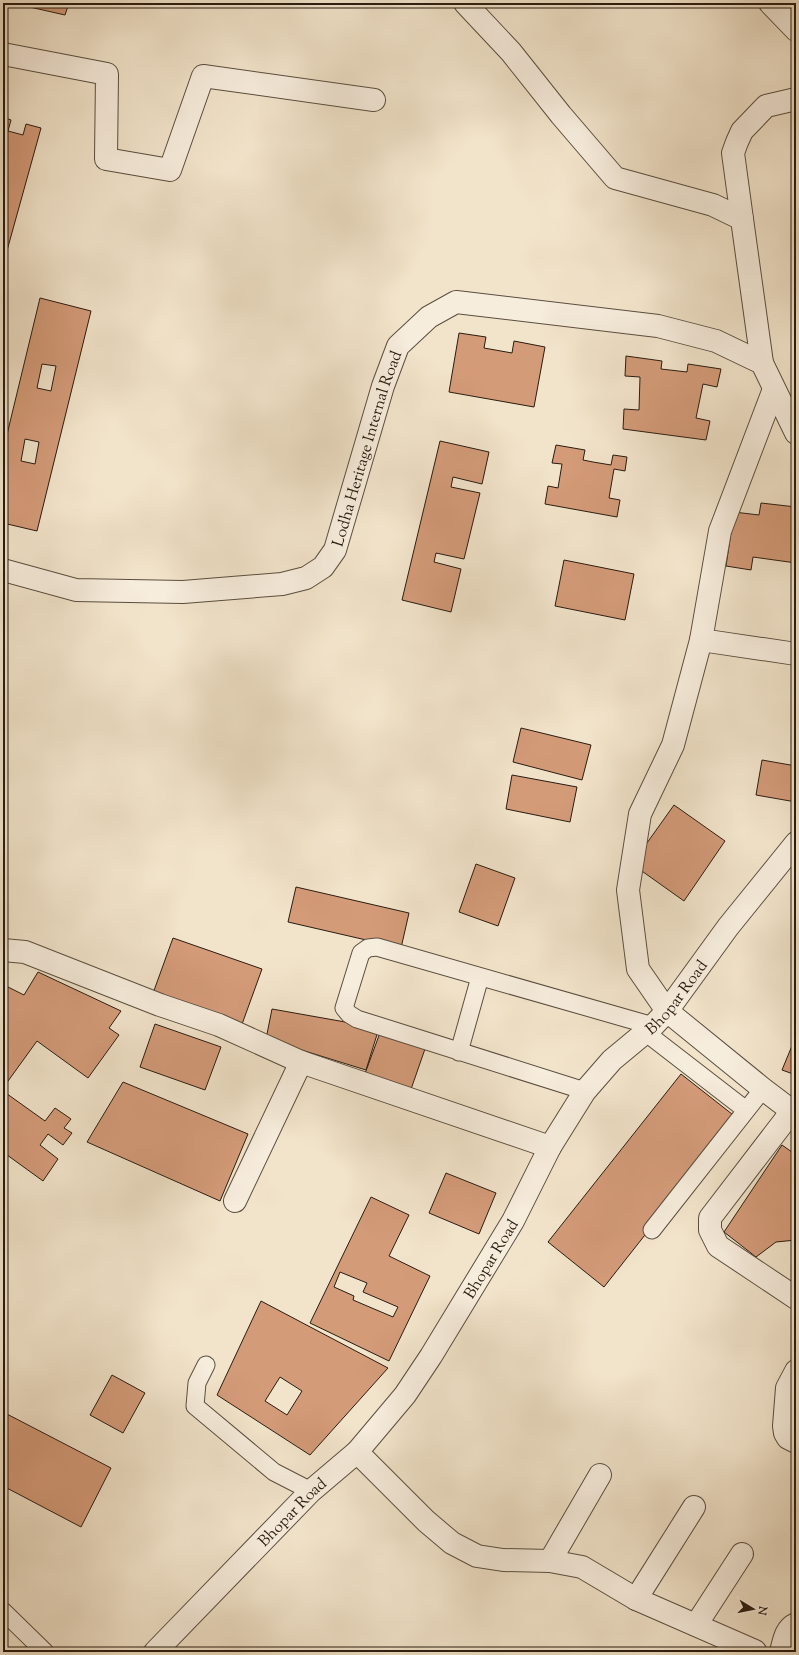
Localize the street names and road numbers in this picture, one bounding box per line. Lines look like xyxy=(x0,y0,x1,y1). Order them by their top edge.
street label: Lodha Heritage Internal Road xyxy=(328,348,409,550)
street label: Bhopar Road xyxy=(641,956,714,1042)
street label: Bhopar Road xyxy=(459,1216,525,1304)
street label: Bhopar Road xyxy=(254,1473,333,1553)

